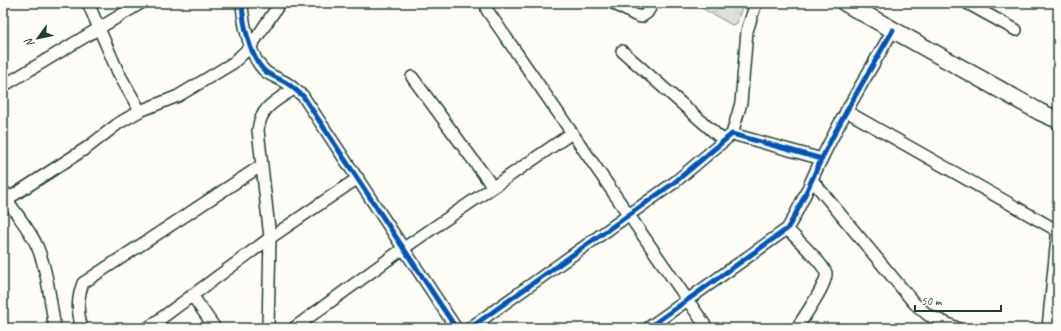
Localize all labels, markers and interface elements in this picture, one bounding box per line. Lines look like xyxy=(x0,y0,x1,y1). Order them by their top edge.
north arrow xyxy=(18,18,58,58)
text: N xyxy=(21,35,37,50)
scale bar xyxy=(915,287,1001,313)
text: 50 m xyxy=(921,293,943,309)

